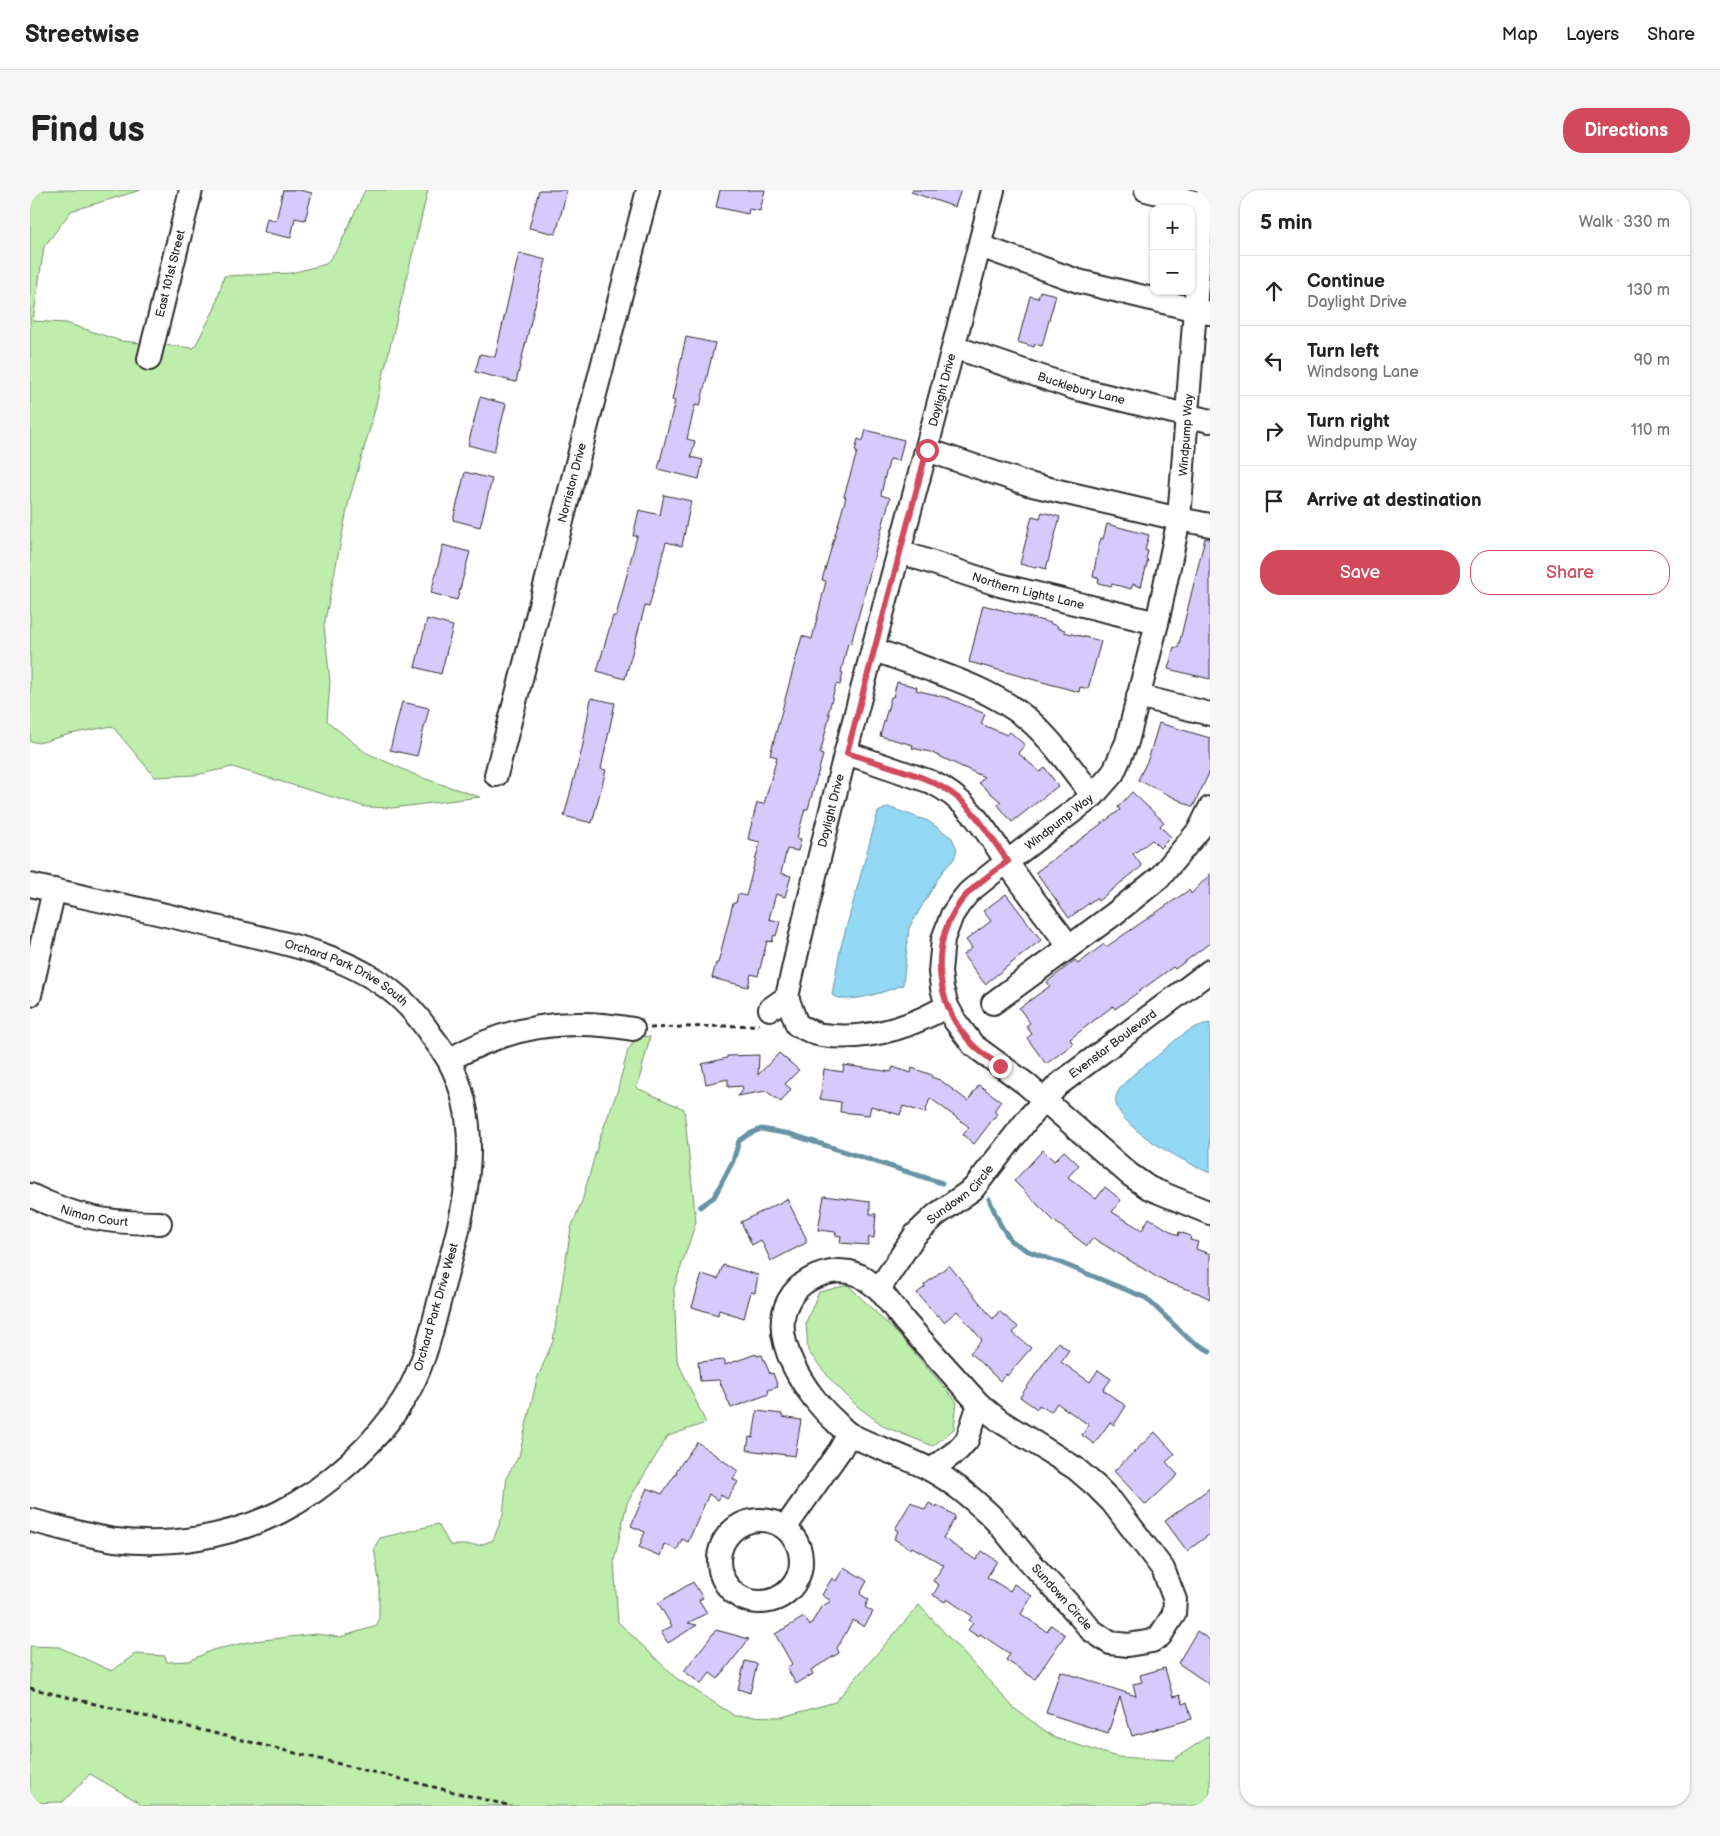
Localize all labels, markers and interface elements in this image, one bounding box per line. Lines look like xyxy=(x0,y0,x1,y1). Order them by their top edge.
text: Streetwise xyxy=(25,20,139,49)
text: Map xyxy=(1502,24,1538,45)
text: Layers xyxy=(1566,24,1619,45)
text: Share xyxy=(1647,24,1695,45)
button: Directions xyxy=(1563,108,1690,153)
text: Find us xyxy=(30,109,145,152)
map controls xyxy=(1150,205,1195,295)
button: + xyxy=(1150,205,1195,250)
text: 5 min xyxy=(1260,210,1313,235)
text: Walk · 330 m xyxy=(1579,213,1670,232)
street label: East 101st Street xyxy=(153,228,189,319)
button: − xyxy=(1150,250,1195,295)
text: Continue xyxy=(1307,270,1385,293)
icon: ahead xyxy=(1260,277,1288,305)
text: 130 m xyxy=(1627,281,1670,300)
text: Daylight Drive xyxy=(1307,293,1407,312)
text: Turn left xyxy=(1307,340,1379,363)
icon: left xyxy=(1260,347,1288,375)
text: 90 m xyxy=(1634,351,1670,370)
street label: Daylight Drive xyxy=(926,352,959,428)
text: Windsong Lane xyxy=(1307,363,1419,382)
street label: Bucklebury Lane xyxy=(1035,369,1127,408)
street label: Windpump Way xyxy=(1176,393,1197,477)
text: Turn right xyxy=(1307,410,1390,433)
icon: right xyxy=(1260,417,1288,445)
text: 110 m xyxy=(1631,421,1670,440)
text: Windpump Way xyxy=(1307,433,1417,452)
route start xyxy=(916,439,939,462)
street label: Norriston Drive xyxy=(555,441,590,524)
icon: arrive xyxy=(1260,487,1288,515)
text: Arrive at destination xyxy=(1307,489,1482,512)
button: Save xyxy=(1260,550,1460,595)
button: Share xyxy=(1470,550,1670,595)
street label: Northern Lights Lane xyxy=(970,569,1086,613)
street label: Daylight Drive xyxy=(815,772,848,849)
street label: Windpump Way xyxy=(1022,791,1097,854)
street label: Orchard Park Drive South xyxy=(283,937,411,1010)
street label: Evenstar Boulevard xyxy=(1066,1006,1160,1082)
route end xyxy=(989,1055,1012,1078)
street label: Sundown Circle xyxy=(924,1162,997,1228)
street label: Niman Court xyxy=(58,1202,129,1230)
street label: Orchard Park Drive West xyxy=(411,1241,462,1373)
street label: Sundown Circle xyxy=(1028,1561,1095,1634)

